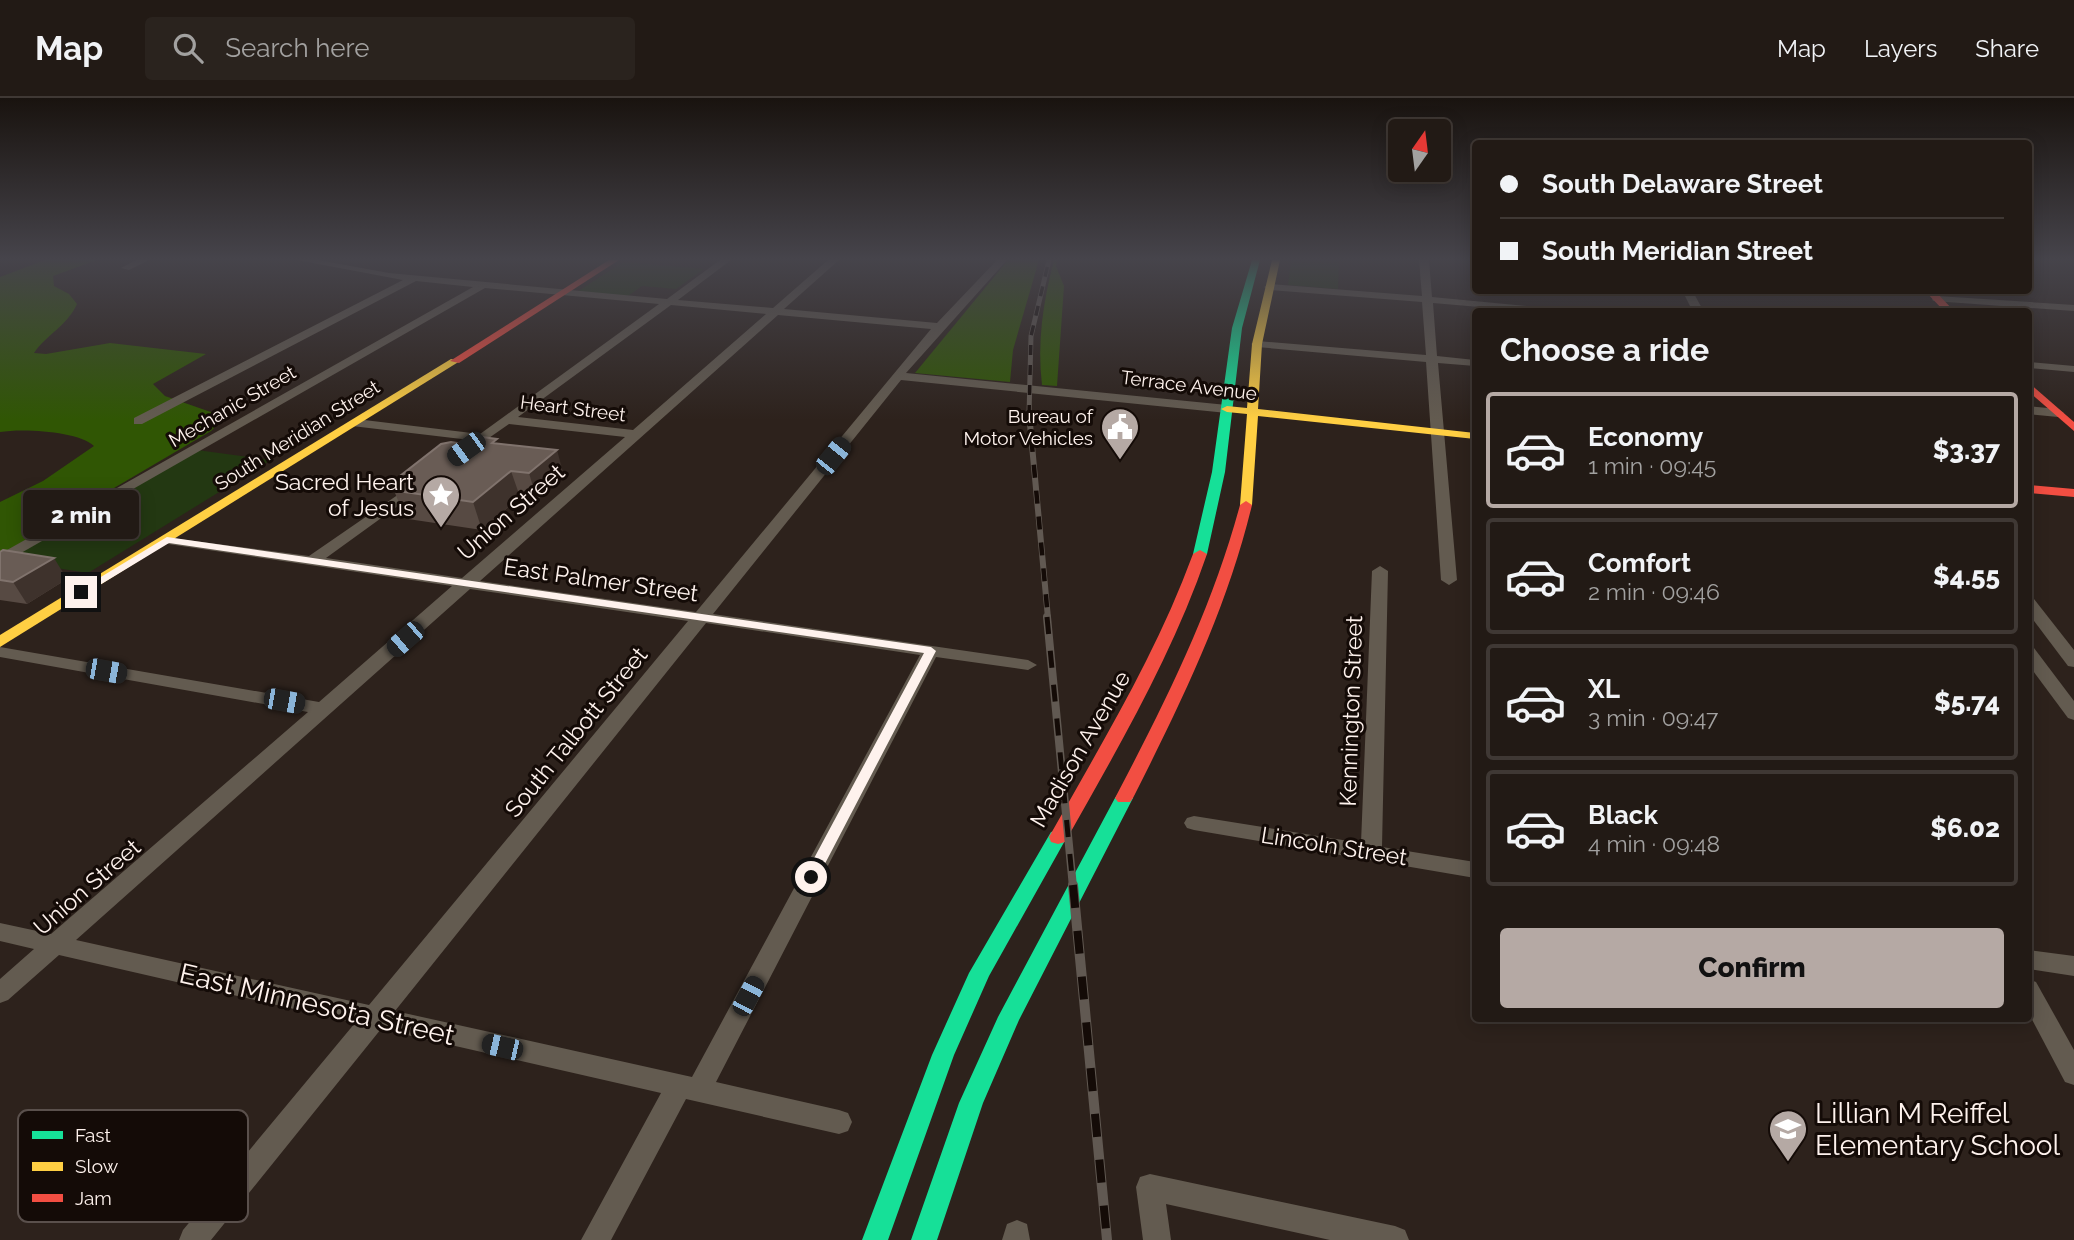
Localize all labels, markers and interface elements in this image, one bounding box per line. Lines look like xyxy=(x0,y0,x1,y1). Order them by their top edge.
search box xyxy=(145,17,635,80)
text: Map xyxy=(35,29,103,68)
icon: search xyxy=(169,29,207,67)
text: Search here xyxy=(225,33,370,63)
text: Map xyxy=(1777,34,1826,63)
text: Layers xyxy=(1864,34,1937,63)
text: Share xyxy=(1975,34,2039,63)
north arrow xyxy=(1388,119,1451,182)
map controls xyxy=(1388,119,1451,182)
text: South Delaware Street xyxy=(1542,169,1823,199)
text: South Meridian Street xyxy=(1542,236,1813,266)
text: Choose a ride xyxy=(1500,331,1709,368)
street label: Mechanic Street xyxy=(165,360,300,451)
street label: Terrace Avenue xyxy=(1120,366,1258,404)
street label: South Meridian Street xyxy=(211,375,384,495)
street label: Heart Street xyxy=(519,391,628,425)
place label: Bureau of Motor Vehicles xyxy=(963,405,1094,449)
public building icon: Bureau of Motor Vehicles xyxy=(1099,406,1141,461)
icon: car xyxy=(1504,419,1567,482)
text: Economy xyxy=(1588,422,1703,452)
car xyxy=(443,428,490,470)
car xyxy=(812,433,855,479)
text: $3.37 xyxy=(1933,435,2000,465)
text: 1 min · 09:45 xyxy=(1588,452,1716,479)
street label: Union Street xyxy=(452,458,570,565)
place label: Sacred Heart of Jesus xyxy=(275,468,414,521)
place icon: Sacred Heart of Jesus xyxy=(420,474,462,529)
callout: 2 min xyxy=(23,490,139,540)
text: 2 min xyxy=(51,501,111,528)
icon: car xyxy=(1504,545,1567,608)
text: Comfort xyxy=(1588,548,1691,578)
street label: East Palmer Street xyxy=(502,553,700,607)
text: $4.55 xyxy=(1933,561,2000,591)
route end xyxy=(65,576,97,608)
text: 2 min · 09:46 xyxy=(1588,578,1720,605)
street label: Kennington Street xyxy=(1334,615,1367,807)
car xyxy=(383,617,428,661)
street label: South Talbott Street xyxy=(499,641,653,822)
car xyxy=(84,657,129,685)
street label: Madison Avenue xyxy=(1024,666,1135,832)
icon: car xyxy=(1504,671,1567,734)
text: XL xyxy=(1588,674,1620,704)
car xyxy=(262,687,307,715)
text: $5.74 xyxy=(1934,687,2000,717)
text: 3 min · 09:47 xyxy=(1588,704,1718,731)
icon: car xyxy=(1504,797,1567,860)
text: Black xyxy=(1588,800,1658,830)
text: $6.02 xyxy=(1930,813,2000,843)
street label: Lincoln Street xyxy=(1259,821,1409,870)
text: 4 min · 09:48 xyxy=(1588,830,1720,857)
street label: Union Street xyxy=(28,833,146,940)
route start xyxy=(795,861,827,893)
button: Confirm xyxy=(1500,928,2004,1008)
street label: East Minnesota Street xyxy=(176,957,458,1052)
car xyxy=(729,973,768,1019)
car xyxy=(480,1032,525,1062)
place label: Lillian M Reiffel Elementary School xyxy=(1815,1097,2060,1162)
school or university icon: Lillian M Reiffel Elementary School xyxy=(1767,1108,1809,1163)
legend xyxy=(18,1110,248,1222)
text: Fast xyxy=(75,1124,111,1146)
text: Slow xyxy=(75,1155,119,1177)
text: Jam xyxy=(75,1187,112,1209)

